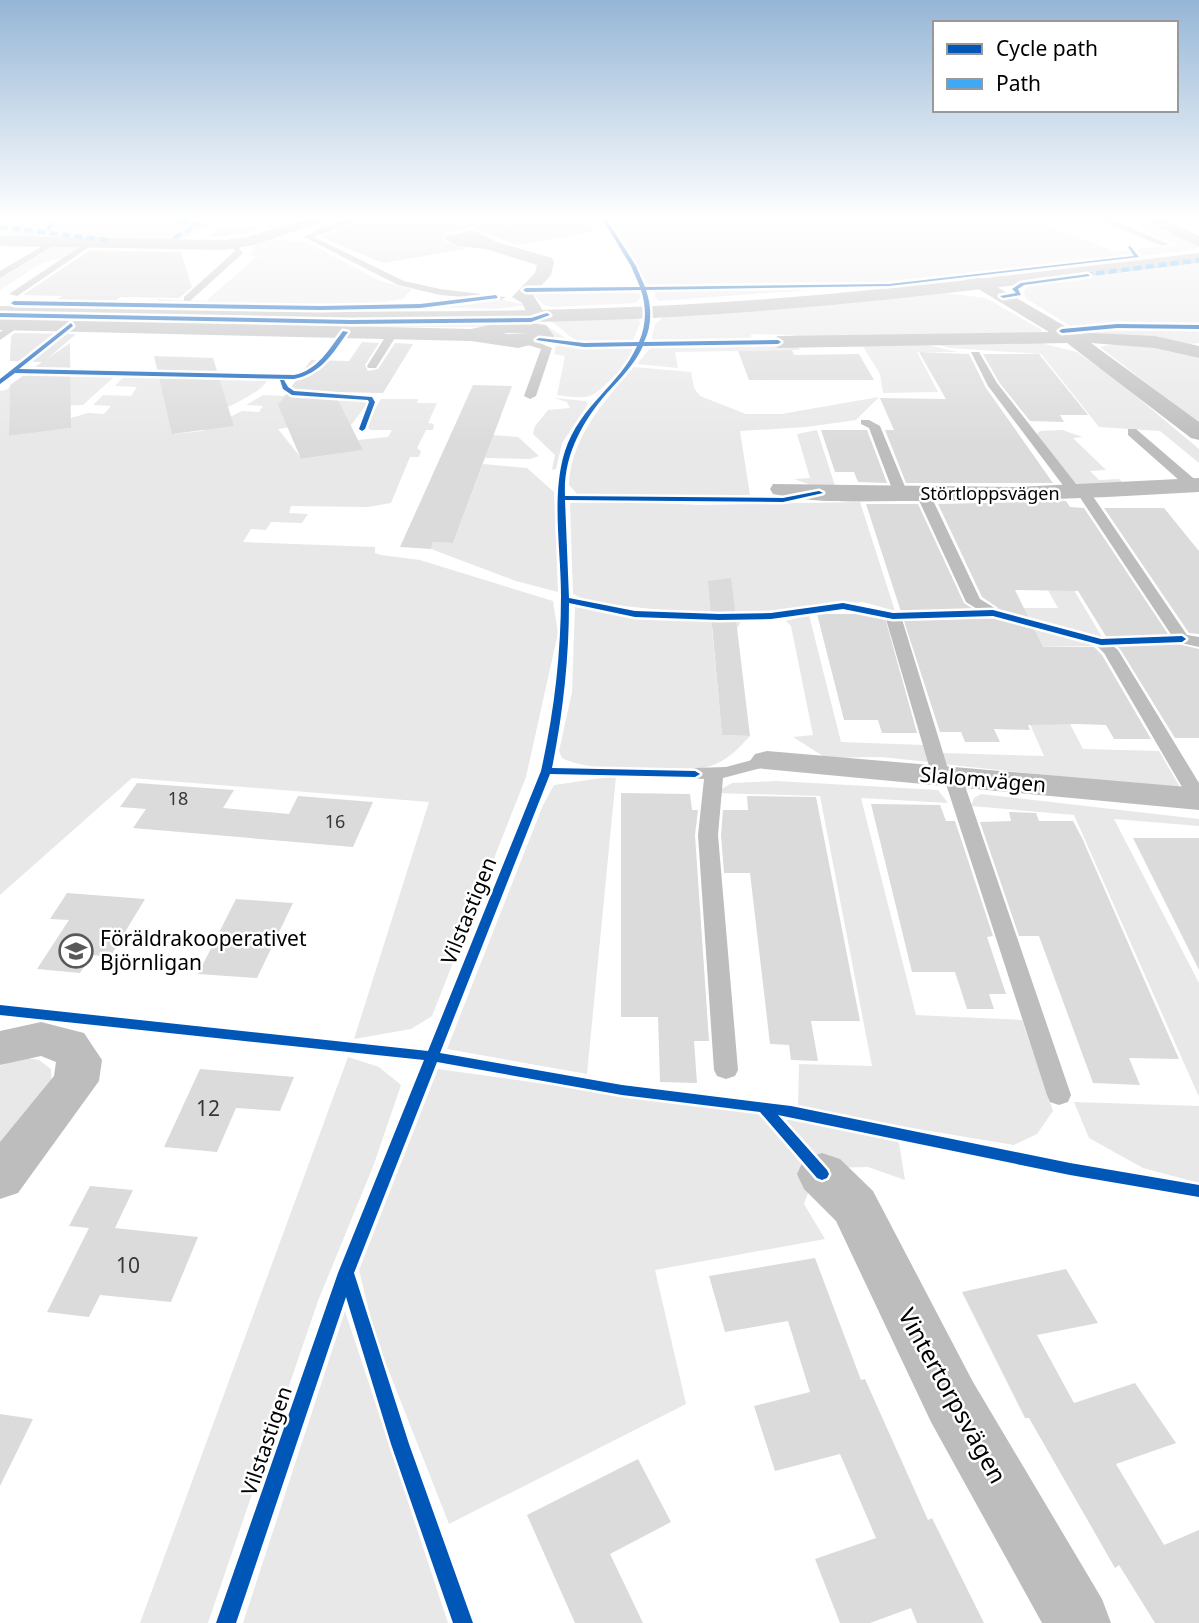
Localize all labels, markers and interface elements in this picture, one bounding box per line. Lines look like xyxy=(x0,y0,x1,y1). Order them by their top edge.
legend xyxy=(933,21,1178,112)
text: Cycle path xyxy=(996,34,1098,62)
text: Path xyxy=(996,69,1041,97)
street label: Störtloppsvägen xyxy=(920,481,1060,505)
street label: Slalomvägen xyxy=(919,760,1047,798)
house number: 18 xyxy=(168,786,188,810)
house number: 16 xyxy=(325,809,345,833)
street label: Vilstastigen xyxy=(434,853,502,969)
place label: Föräldrakooperativet Björnligan xyxy=(100,924,307,976)
school or university icon: Föräldrakooperativet Björnligan xyxy=(57,932,95,970)
house number: 12 xyxy=(196,1094,220,1122)
house number: 10 xyxy=(116,1251,140,1279)
street label: Vintertorpsvägen xyxy=(891,1302,1015,1489)
street label: Vilstastigen xyxy=(234,1382,298,1499)

